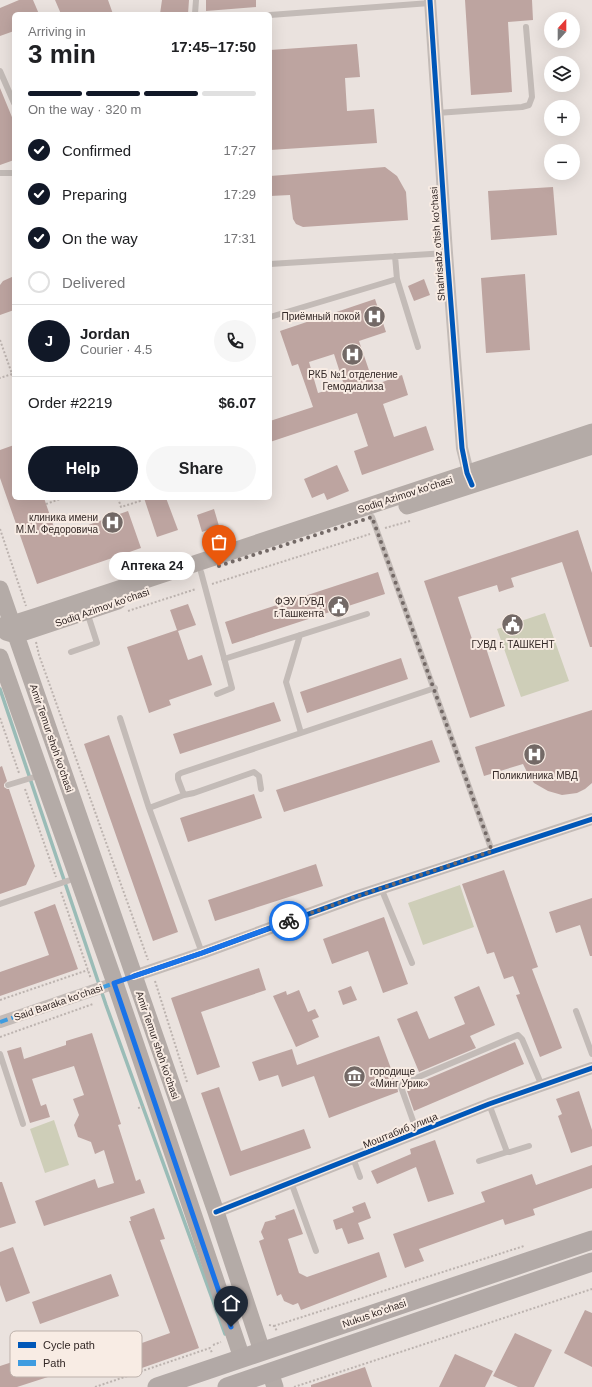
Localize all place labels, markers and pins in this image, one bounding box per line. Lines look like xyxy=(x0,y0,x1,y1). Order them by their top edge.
hospital icon: Приёмный покой xyxy=(362,303,388,329)
place label: Приёмный покой xyxy=(282,311,360,322)
hospital icon: РКБ №1 отделение Гемодиализа xyxy=(340,341,366,367)
place label: РКБ №1 отделение Гемодиализа xyxy=(308,369,398,392)
hospital icon: клиника имени М.М. Федоровича xyxy=(100,510,126,536)
place label: клиника имени М.М. Федоровича xyxy=(16,512,98,535)
pin xyxy=(202,525,236,566)
callout: Аптека 24 xyxy=(109,552,195,580)
public building icon: ФЭУ ГУВД г.Ташкента xyxy=(326,594,352,620)
place label: ФЭУ ГУВД г.Ташкента xyxy=(274,596,324,619)
public building icon: ГУВД г. ТАШКЕНТ xyxy=(500,611,526,637)
place label: ГУВД г. ТАШКЕНТ xyxy=(471,639,555,650)
hospital icon: Поликлиника МВД xyxy=(522,742,548,768)
place label: Поликлиника МВД xyxy=(492,770,578,781)
museum icon: городище «Минг Урик» xyxy=(341,1064,367,1090)
place label: городище «Минг Урик» xyxy=(370,1066,429,1089)
pin xyxy=(214,1286,248,1327)

